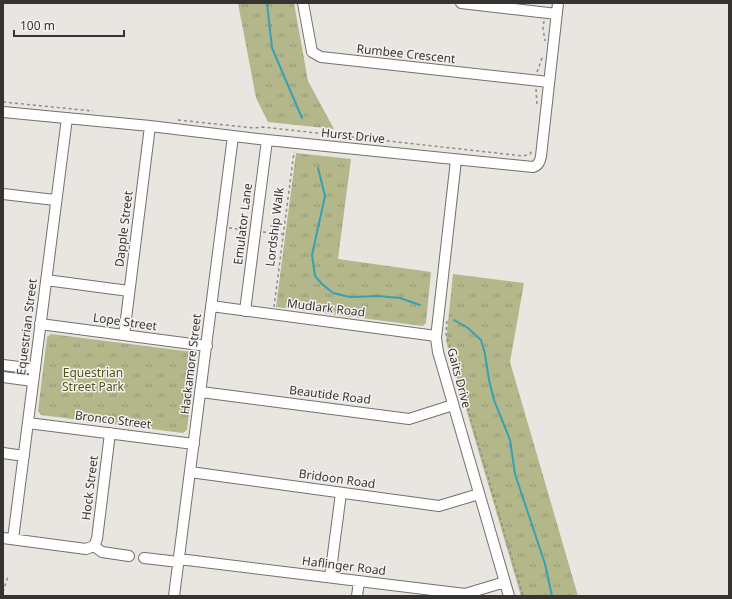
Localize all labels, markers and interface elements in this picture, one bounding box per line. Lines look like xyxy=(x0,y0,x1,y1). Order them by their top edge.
scale bar xyxy=(14,12,124,38)
text: 100 m xyxy=(20,17,55,34)
street label: Rumbee Crescent xyxy=(356,40,457,67)
street label: Hurst Drive xyxy=(320,124,386,147)
street label: Emulator Lane xyxy=(229,182,256,266)
street label: Lordship Walk xyxy=(261,186,288,267)
street label: Dapple Street xyxy=(110,189,137,268)
street label: Equestrian Street xyxy=(12,277,41,376)
street label: Mudlark Road xyxy=(286,294,366,321)
street label: Lope Street xyxy=(92,309,159,334)
street label: Hackamore Street xyxy=(176,312,205,415)
street label: Gaits Drive xyxy=(443,346,476,410)
park label: Equestrian Street Park xyxy=(62,364,125,395)
street label: Beautide Road xyxy=(288,381,372,408)
street label: Bronco Street xyxy=(74,406,153,433)
street label: Hock Street xyxy=(77,454,102,521)
street label: Bridoon Road xyxy=(298,465,376,492)
street label: Haflinger Road xyxy=(301,552,387,579)

